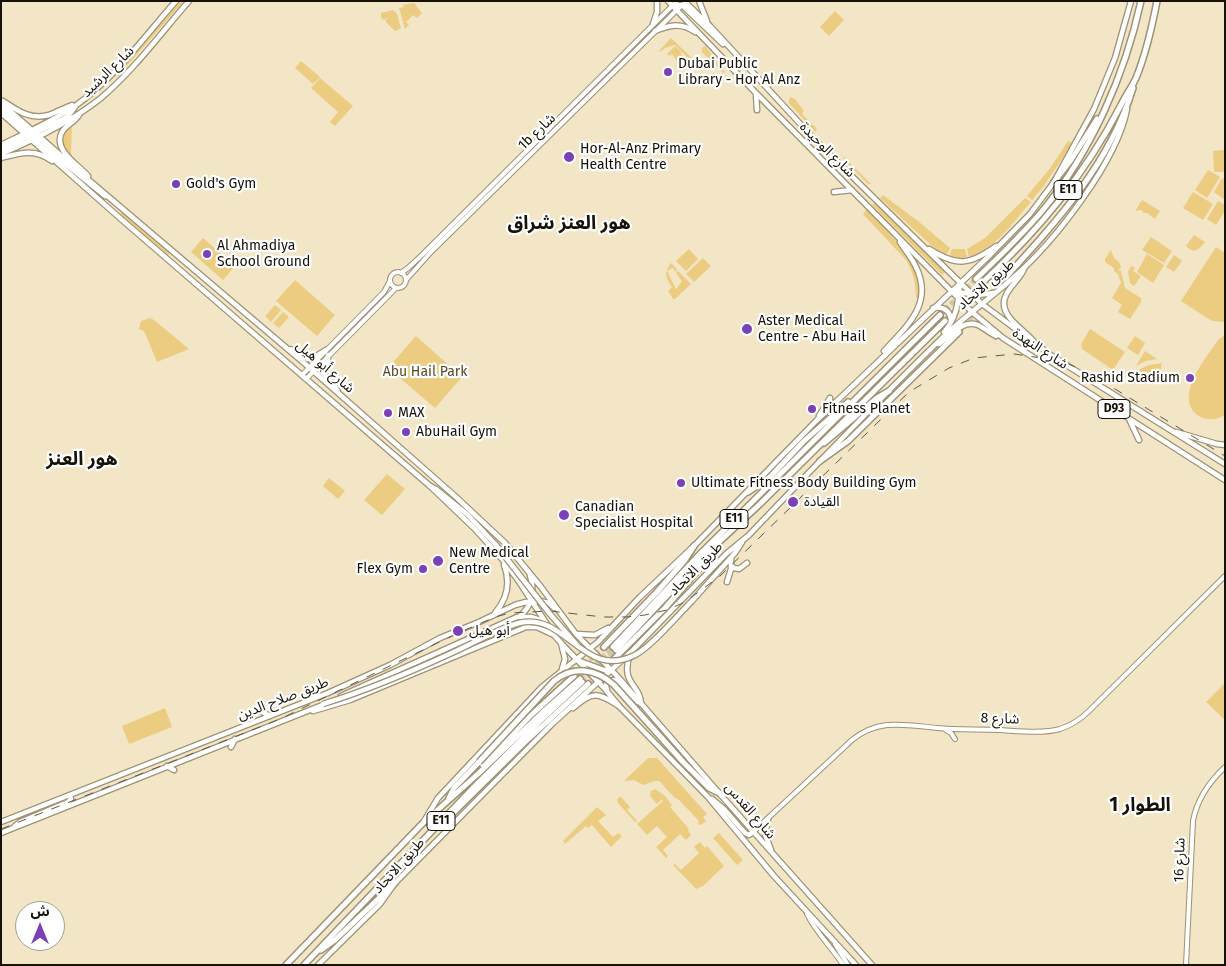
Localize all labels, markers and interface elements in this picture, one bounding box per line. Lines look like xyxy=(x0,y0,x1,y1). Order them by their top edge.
street label: شارع الرشيد xyxy=(78,43,138,101)
place label: Dubai Public Library - Hor Al Anz xyxy=(678,56,800,88)
marker: Dubai Public Library - Hor Al Anz xyxy=(662,66,674,78)
street label: 1b شارع xyxy=(515,110,559,154)
street label: شارع الوحيدة xyxy=(796,119,858,181)
place label: Hor-Al-Anz Primary Health Centre xyxy=(580,141,701,174)
marker: Hor-Al-Anz Primary Health Centre xyxy=(562,150,576,164)
place label: Gold's Gym xyxy=(186,176,256,192)
marker: Gold's Gym xyxy=(170,178,182,190)
road number: E11 xyxy=(1054,180,1082,200)
district label: هور العنز شراق xyxy=(507,213,631,235)
place label: Al Ahmadiya School Ground xyxy=(217,238,310,270)
marker: Al Ahmadiya School Ground xyxy=(201,248,213,260)
street label: طريق الاتحاد xyxy=(954,256,1018,314)
place label: Aster Medical Centre - Abu Hail xyxy=(758,313,866,346)
marker: Aster Medical Centre - Abu Hail xyxy=(740,322,754,336)
street label: شارع النهدة xyxy=(1009,325,1071,373)
street label: شارع أبو هيل xyxy=(292,337,358,397)
park label: Abu Hail Park xyxy=(383,364,467,380)
place label: Rashid Stadium xyxy=(1081,370,1180,386)
marker: Rashid Stadium xyxy=(1184,372,1196,384)
road number: D93 xyxy=(1098,399,1130,418)
place label: Fitness Planet xyxy=(822,401,910,417)
marker: Fitness Planet xyxy=(806,403,818,415)
place label: MAX xyxy=(398,405,424,421)
marker: MAX xyxy=(382,407,394,419)
place label: AbuHail Gym xyxy=(416,424,497,440)
marker: AbuHail Gym xyxy=(400,426,412,438)
district label: هور العنز xyxy=(46,449,118,471)
place label: Ultimate Fitness Body Building Gym xyxy=(691,475,917,491)
marker: Ultimate Fitness Body Building Gym xyxy=(675,477,687,489)
place label: القيادة xyxy=(804,494,840,510)
marker: القيادة xyxy=(786,495,800,509)
place label: Canadian Specialist Hospital xyxy=(575,499,693,532)
marker: Canadian Specialist Hospital xyxy=(557,508,571,522)
road number: E11 xyxy=(720,509,748,528)
street label: طريق الاتحاد xyxy=(666,539,726,599)
place label: New Medical Centre xyxy=(449,545,529,578)
marker: New Medical Centre xyxy=(431,554,445,568)
place label: Flex Gym xyxy=(357,561,413,577)
marker: Flex Gym xyxy=(417,563,429,575)
place label: أبو هيل xyxy=(469,623,510,639)
marker: أبو هيل xyxy=(451,624,465,638)
street label: طريق صلاح الدين xyxy=(235,674,331,724)
street label: شارع 8 xyxy=(980,710,1020,728)
street label: شارع القدس xyxy=(721,779,779,843)
district label: الطوار 1 xyxy=(1109,795,1171,817)
road number: E11 xyxy=(427,811,455,830)
street label: طريق الاتحاد xyxy=(370,835,428,897)
street label: شارع 16 xyxy=(1171,837,1189,883)
north arrow xyxy=(15,901,65,951)
text: ش xyxy=(30,903,50,920)

